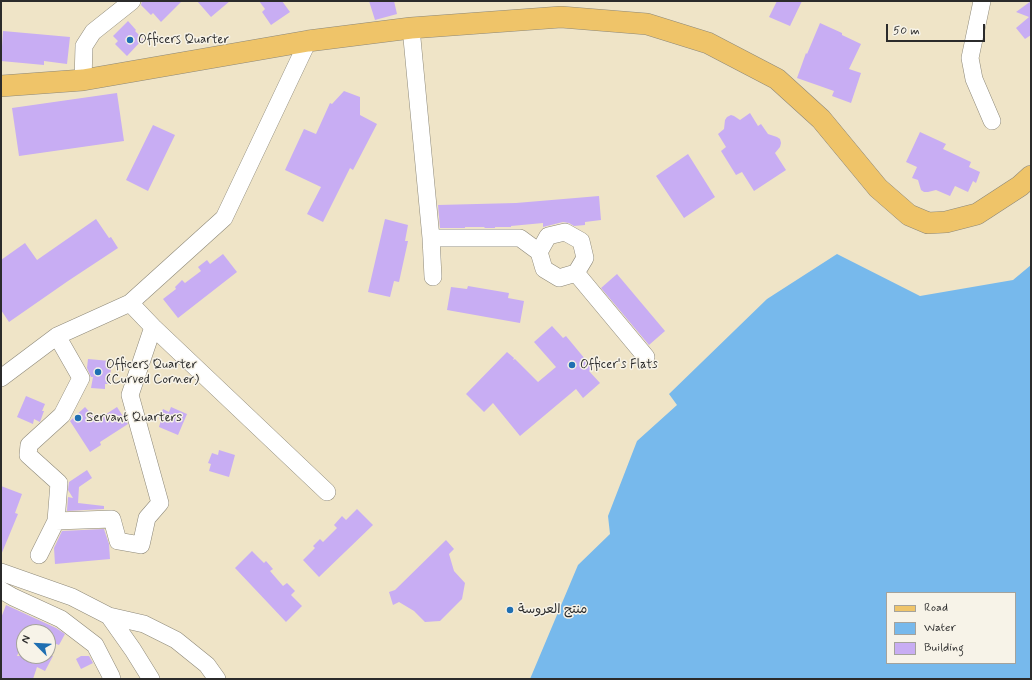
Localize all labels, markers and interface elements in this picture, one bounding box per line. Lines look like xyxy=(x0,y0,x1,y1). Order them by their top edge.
scale bar xyxy=(888,16,987,42)
text: 50 m xyxy=(893,23,920,39)
place label: Officers Quarter xyxy=(138,32,229,48)
marker: Officers Quarter xyxy=(125,35,135,45)
place label: Officers Quarter (Curved Corner) xyxy=(106,357,199,388)
place label: Officer's Flats xyxy=(580,357,658,373)
marker: Officer's Flats xyxy=(567,360,577,370)
marker: Officers Quarter (Curved Corner) xyxy=(93,367,103,377)
place label: Servant Quarters xyxy=(86,410,182,426)
marker: Servant Quarters xyxy=(73,413,83,423)
legend xyxy=(886,592,1016,664)
text: Road xyxy=(924,600,948,616)
place label: منتج العروسة xyxy=(518,602,587,618)
marker: منتج العروسة xyxy=(505,605,515,615)
text: Water xyxy=(924,620,956,636)
north arrow xyxy=(16,624,56,664)
text: N xyxy=(18,633,34,646)
text: Building xyxy=(924,640,964,656)

